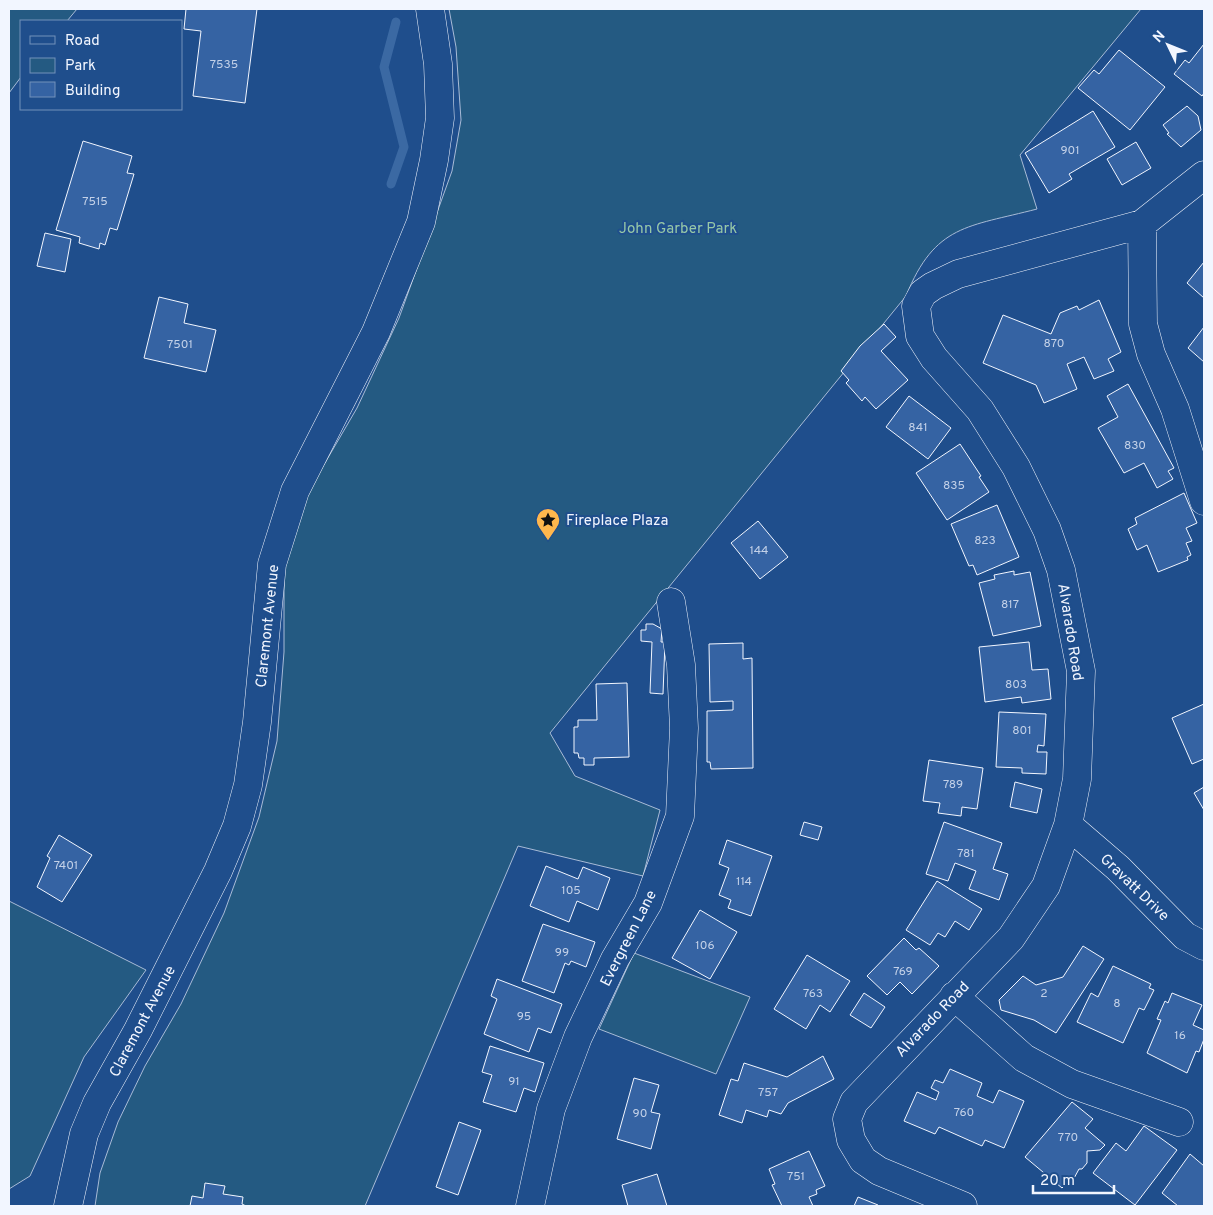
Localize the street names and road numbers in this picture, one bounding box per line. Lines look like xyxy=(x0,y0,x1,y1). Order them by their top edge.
street label: Claremont Avenue xyxy=(253,564,284,689)
street label: Alvarado Road xyxy=(1052,582,1087,682)
street label: Gravatt Drive xyxy=(1095,850,1173,926)
street label: Evergreen Lane xyxy=(597,887,662,990)
street label: Claremont Avenue xyxy=(106,963,181,1081)
street label: Alvarado Road xyxy=(892,978,974,1062)

